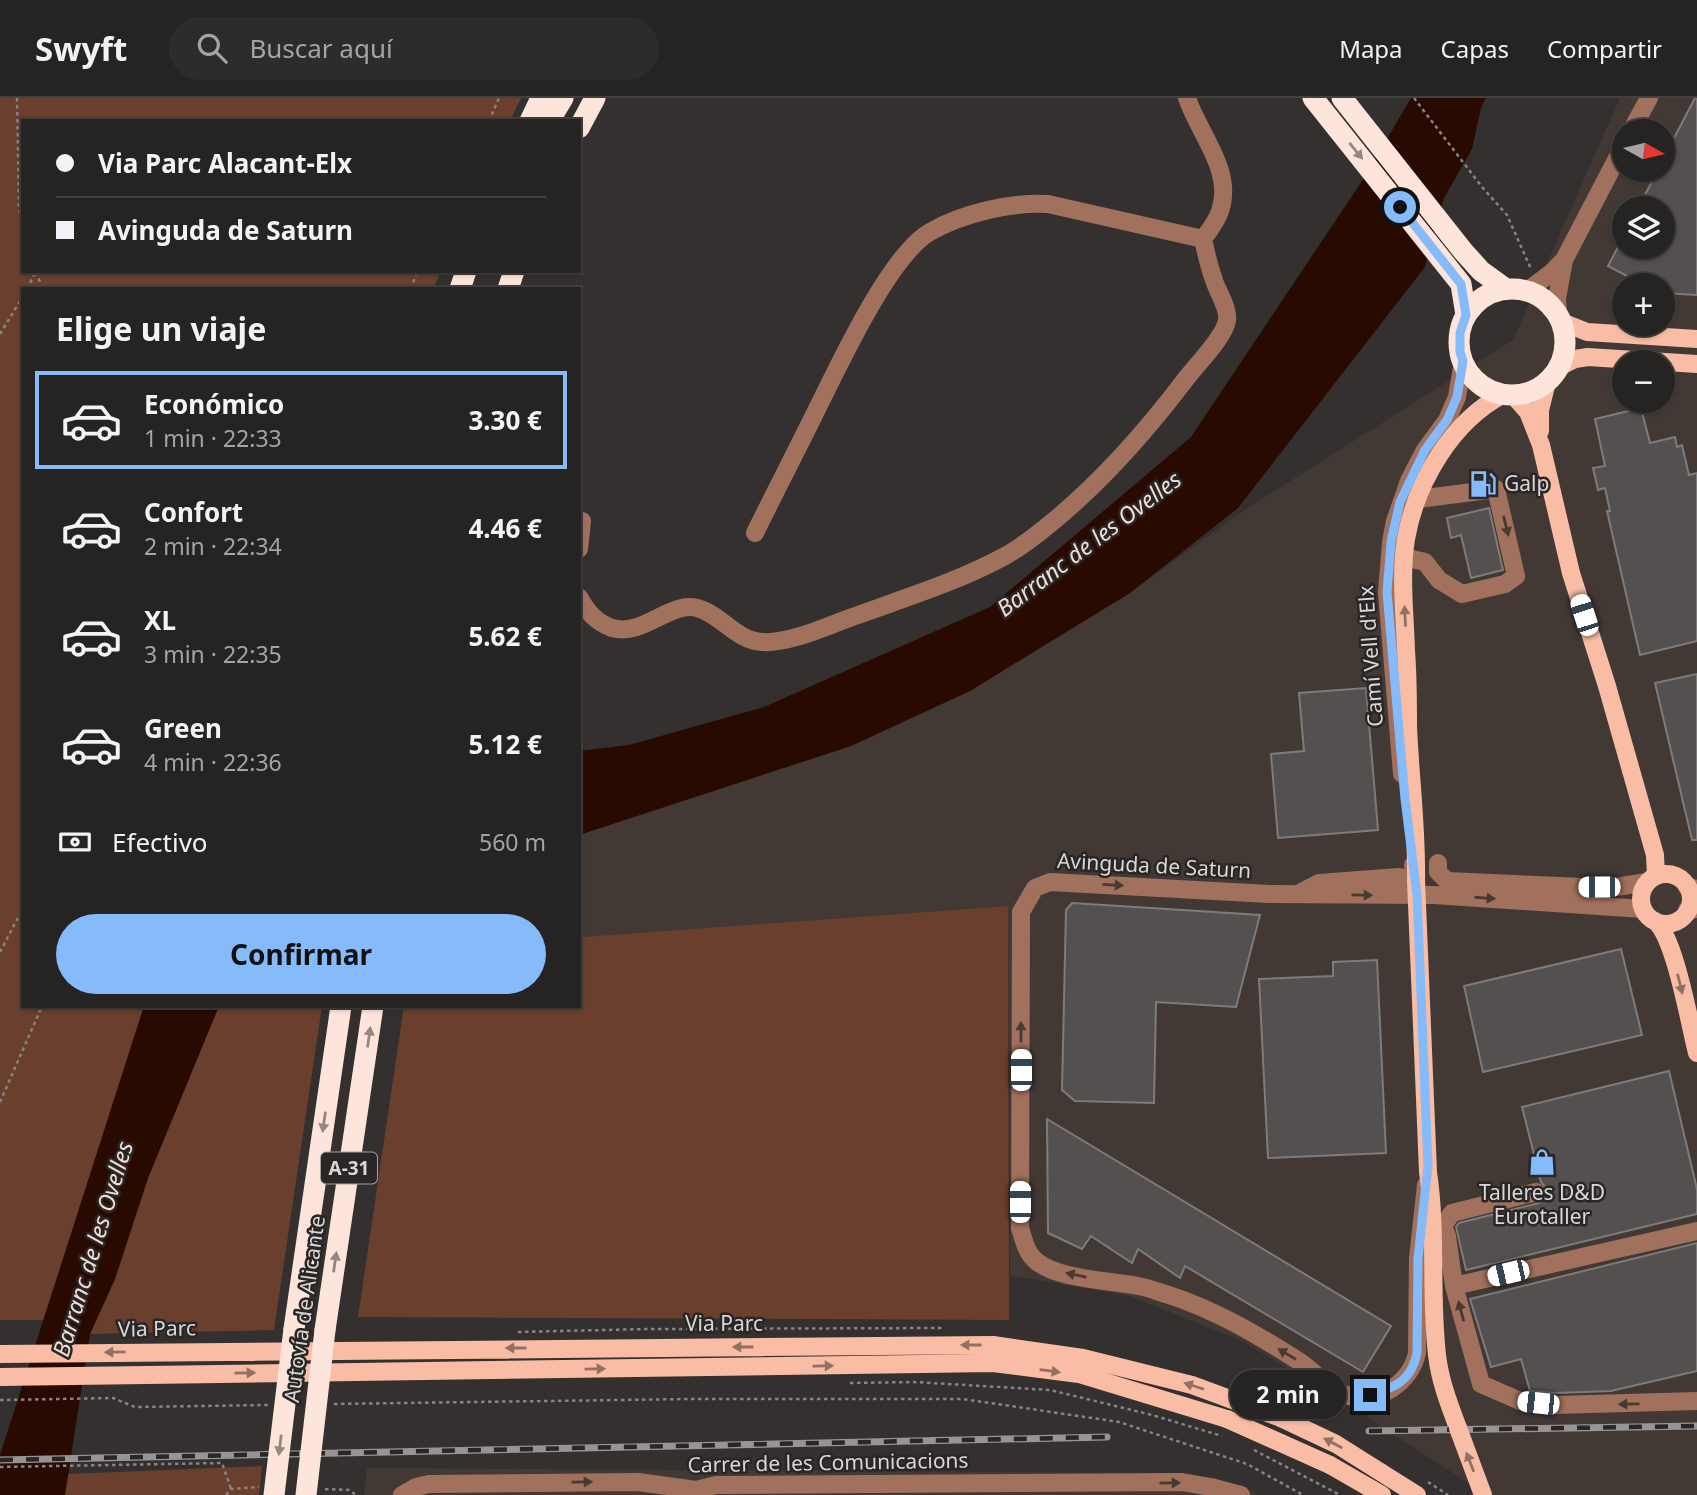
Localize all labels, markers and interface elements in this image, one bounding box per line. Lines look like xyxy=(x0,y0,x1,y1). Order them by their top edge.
search box xyxy=(169,17,659,80)
text: Swyft xyxy=(35,26,127,71)
icon: search xyxy=(193,29,231,67)
text: Buscar aquí xyxy=(249,30,393,66)
text: Mapa xyxy=(1339,32,1403,65)
text: Capas xyxy=(1441,32,1509,65)
text: Compartir xyxy=(1547,32,1662,65)
north arrow xyxy=(1612,119,1675,182)
map controls xyxy=(1612,119,1675,413)
one-way arrow xyxy=(1348,142,1363,160)
text: Via Parc Alacant-Elx xyxy=(98,145,352,181)
route start xyxy=(1384,191,1416,223)
button: layers xyxy=(1612,196,1675,259)
text: Avinguda de Saturn xyxy=(98,212,353,248)
button: + xyxy=(1612,273,1675,336)
text: Elige un viaje xyxy=(56,307,266,350)
button: − xyxy=(1612,350,1675,413)
text: Económico xyxy=(144,386,284,422)
icon: car xyxy=(60,389,123,452)
text: 3.30 € xyxy=(468,402,542,438)
text: 1 min · 22:33 xyxy=(144,422,282,454)
water label: Barranc de les Ovelles xyxy=(989,463,1187,623)
fuel station icon: Galp xyxy=(1468,469,1498,499)
place label: Galp xyxy=(1504,469,1549,497)
text: Confort xyxy=(144,494,243,530)
icon: car xyxy=(60,497,123,560)
text: 4.46 € xyxy=(468,510,542,546)
one-way arrow xyxy=(1501,515,1512,537)
text: 2 min · 22:34 xyxy=(144,530,282,562)
street label: Camí Vell d'Elx xyxy=(1351,584,1389,728)
car xyxy=(1568,592,1601,638)
text: XL xyxy=(144,602,176,638)
icon: car xyxy=(60,605,123,668)
one-way arrow xyxy=(1399,605,1410,627)
text: 5.62 € xyxy=(468,618,542,654)
text: 3 min · 22:35 xyxy=(144,638,282,670)
text: Green xyxy=(144,710,222,746)
icon: car xyxy=(60,713,123,776)
text: 5.12 € xyxy=(468,726,542,762)
text: 4 min · 22:36 xyxy=(144,746,282,778)
icon: cash xyxy=(56,823,94,861)
text: Efectivo xyxy=(112,824,208,860)
text: 560 m xyxy=(479,826,546,858)
street label: Avinguda de Saturn xyxy=(1056,846,1252,884)
car xyxy=(1579,877,1621,898)
one-way arrow xyxy=(1102,880,1124,891)
one-way arrow xyxy=(1351,890,1373,901)
one-way arrow xyxy=(1474,893,1496,904)
button: Confirmar xyxy=(56,914,546,994)
one-way arrow xyxy=(1675,973,1686,995)
one-way arrow xyxy=(1015,1021,1027,1043)
one-way arrow xyxy=(364,1026,375,1048)
car xyxy=(1011,1049,1032,1091)
one-way arrow xyxy=(318,1111,329,1133)
water label: Barranc de les Ovelles xyxy=(44,1137,140,1360)
shop icon: Talleres D&D Eurotaller xyxy=(1527,1147,1557,1177)
road number: A-31 xyxy=(321,1152,377,1184)
place label: Talleres D&D Eurotaller xyxy=(1479,1178,1605,1230)
car xyxy=(1010,1181,1031,1223)
street label: Autovía de Alicante xyxy=(277,1214,331,1404)
one-way arrow xyxy=(330,1251,341,1273)
car xyxy=(1486,1258,1531,1288)
one-way arrow xyxy=(1065,1270,1087,1281)
one-way arrow xyxy=(1455,1300,1466,1322)
street label: Via Parc xyxy=(685,1309,763,1337)
street label: Via Parc xyxy=(118,1313,196,1343)
one-way arrow xyxy=(959,1339,981,1351)
one-way arrow xyxy=(732,1341,754,1353)
one-way arrow xyxy=(504,1343,526,1354)
one-way arrow xyxy=(104,1346,126,1358)
one-way arrow xyxy=(1278,1348,1297,1360)
one-way arrow xyxy=(812,1360,834,1372)
one-way arrow xyxy=(584,1363,606,1374)
one-way arrow xyxy=(1039,1365,1061,1376)
one-way arrow xyxy=(234,1367,256,1379)
callout: 2 min xyxy=(1230,1370,1346,1420)
text: 2 min xyxy=(1256,1378,1320,1410)
route end xyxy=(1354,1379,1386,1411)
one-way arrow xyxy=(1183,1381,1204,1391)
car xyxy=(1517,1390,1560,1416)
one-way arrow xyxy=(1618,1398,1640,1409)
one-way arrow xyxy=(275,1435,286,1457)
one-way arrow xyxy=(1323,1437,1343,1448)
street label: Carrer de les Comunicacions xyxy=(687,1446,969,1478)
one-way arrow xyxy=(1464,1451,1475,1472)
one-way arrow xyxy=(571,1477,593,1488)
one-way arrow xyxy=(1159,1477,1181,1488)

